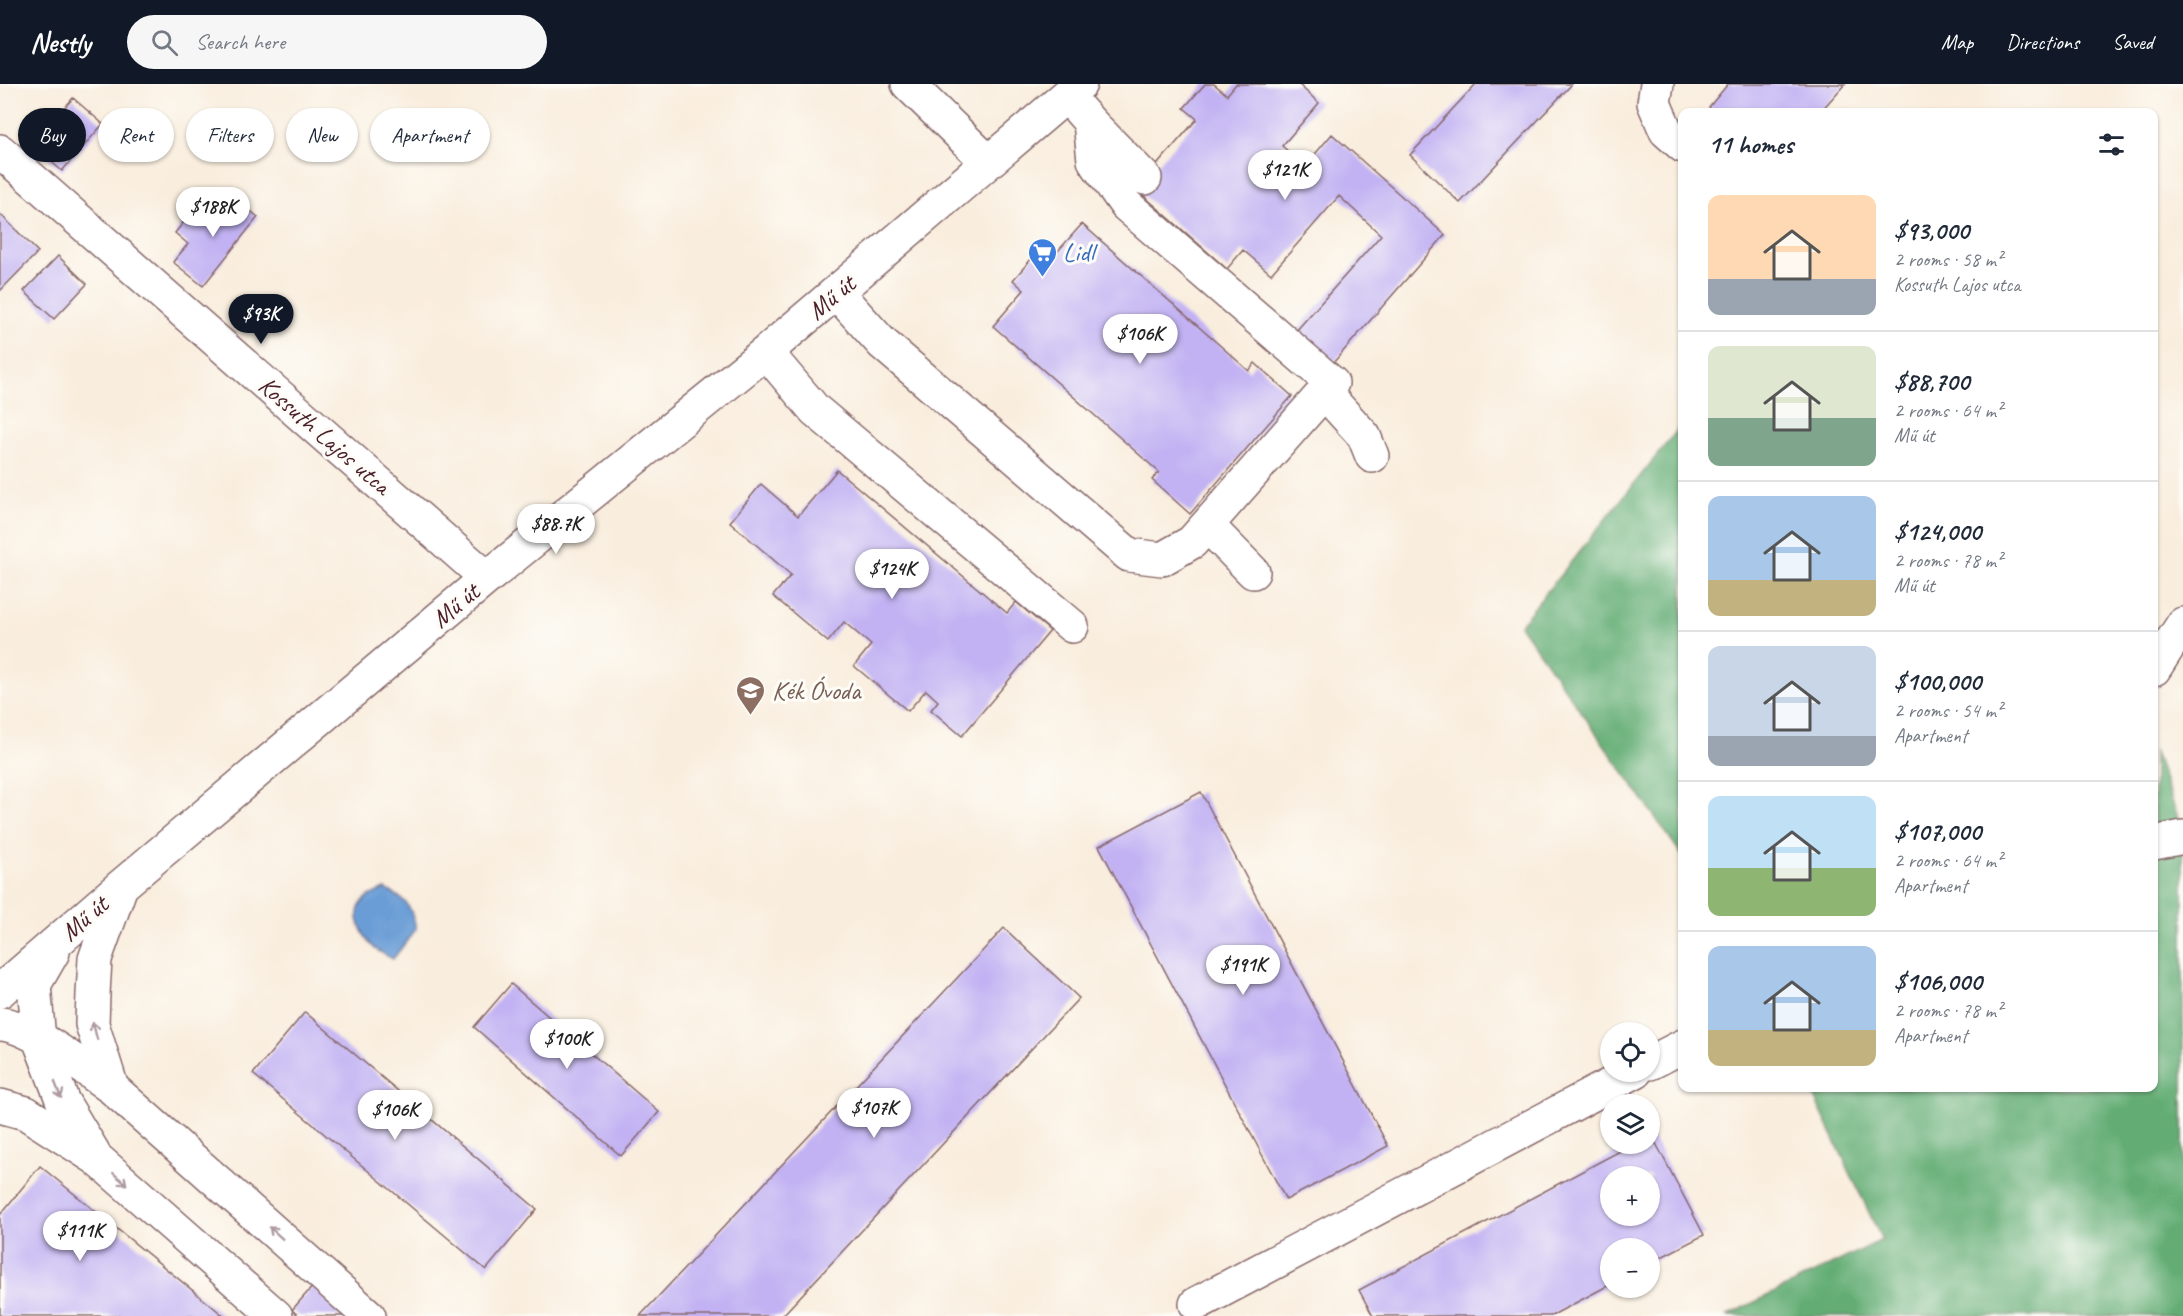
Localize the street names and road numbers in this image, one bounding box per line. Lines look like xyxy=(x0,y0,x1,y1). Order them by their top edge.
street label: Mű út xyxy=(800,266,864,327)
street label: Kossuth Lajos utca xyxy=(252,369,399,503)
street label: Mű út xyxy=(424,574,488,635)
street label: Mű út xyxy=(54,887,117,948)

